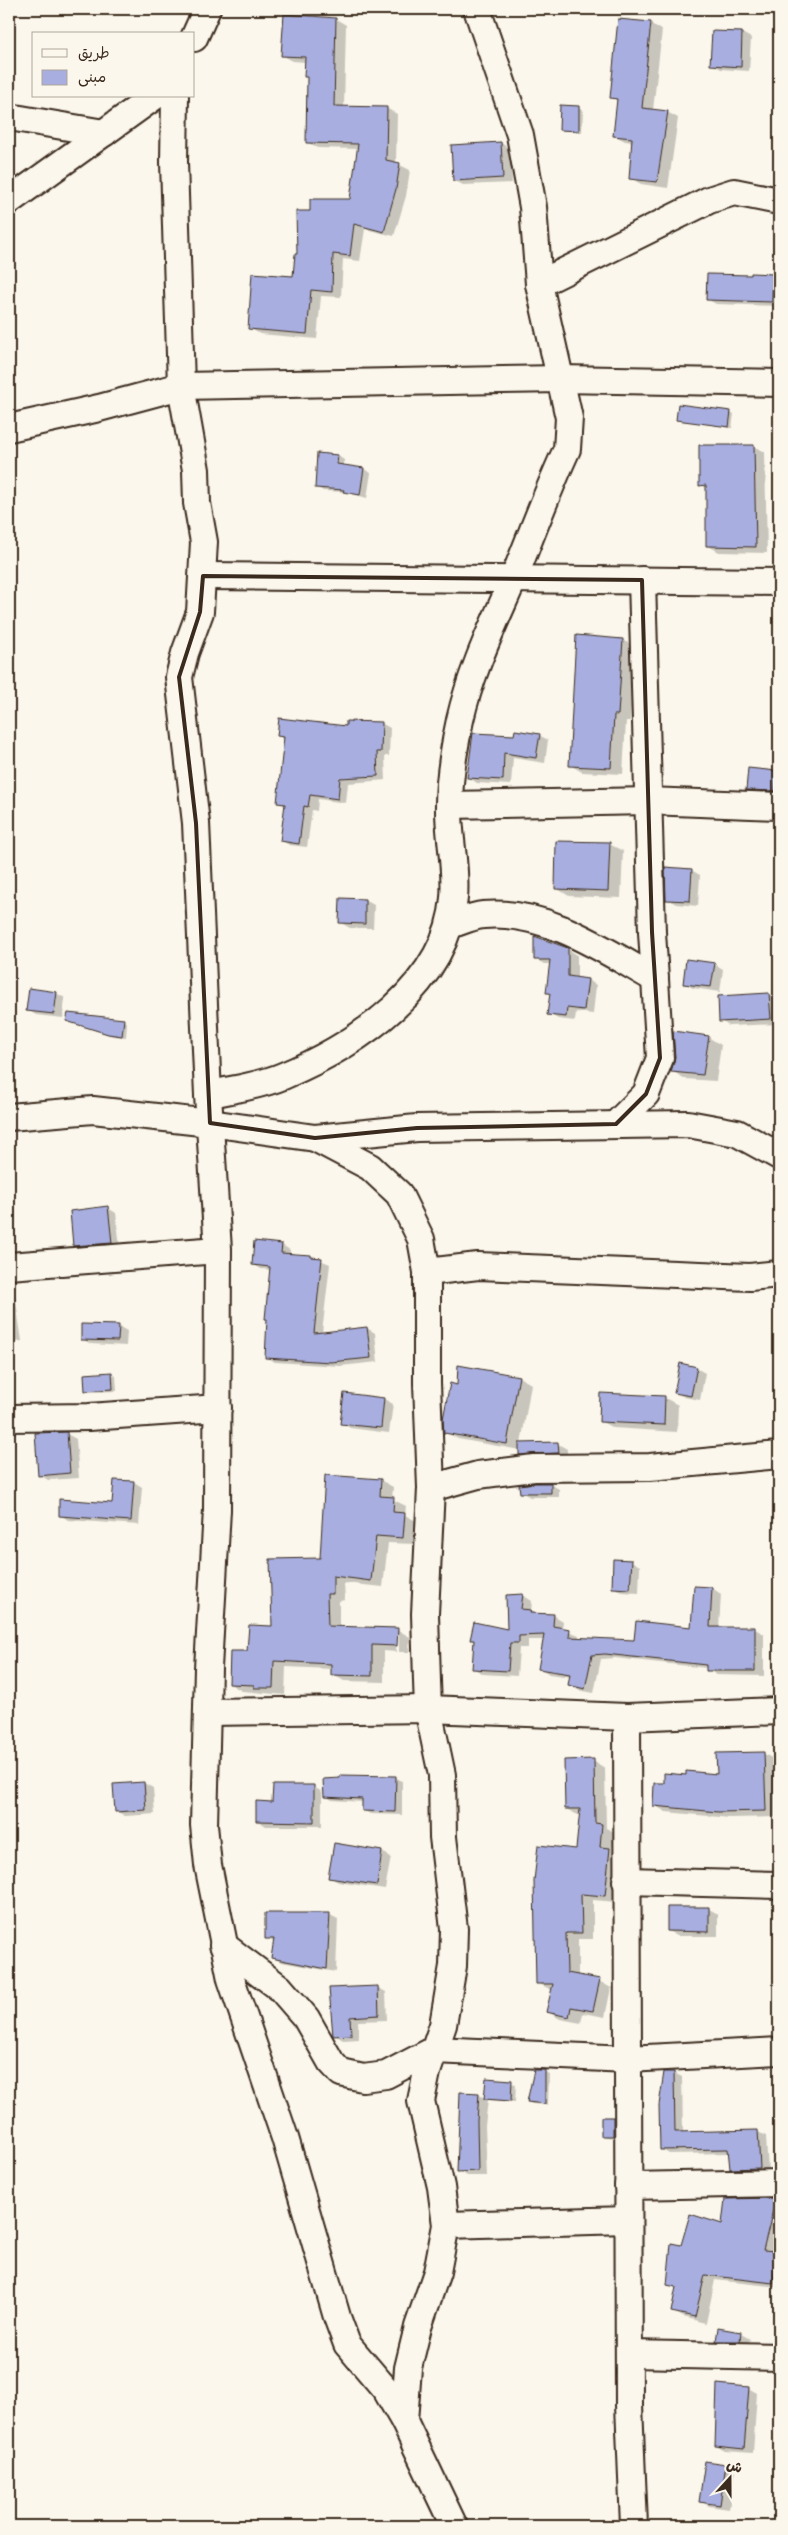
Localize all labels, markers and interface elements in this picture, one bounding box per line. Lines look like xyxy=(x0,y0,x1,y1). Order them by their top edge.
legend xyxy=(32,32,195,98)
text: طريق xyxy=(78,42,110,66)
text: مبنى xyxy=(78,66,106,90)
north arrow xyxy=(706,2452,756,2502)
text: ش xyxy=(723,2454,745,2480)

